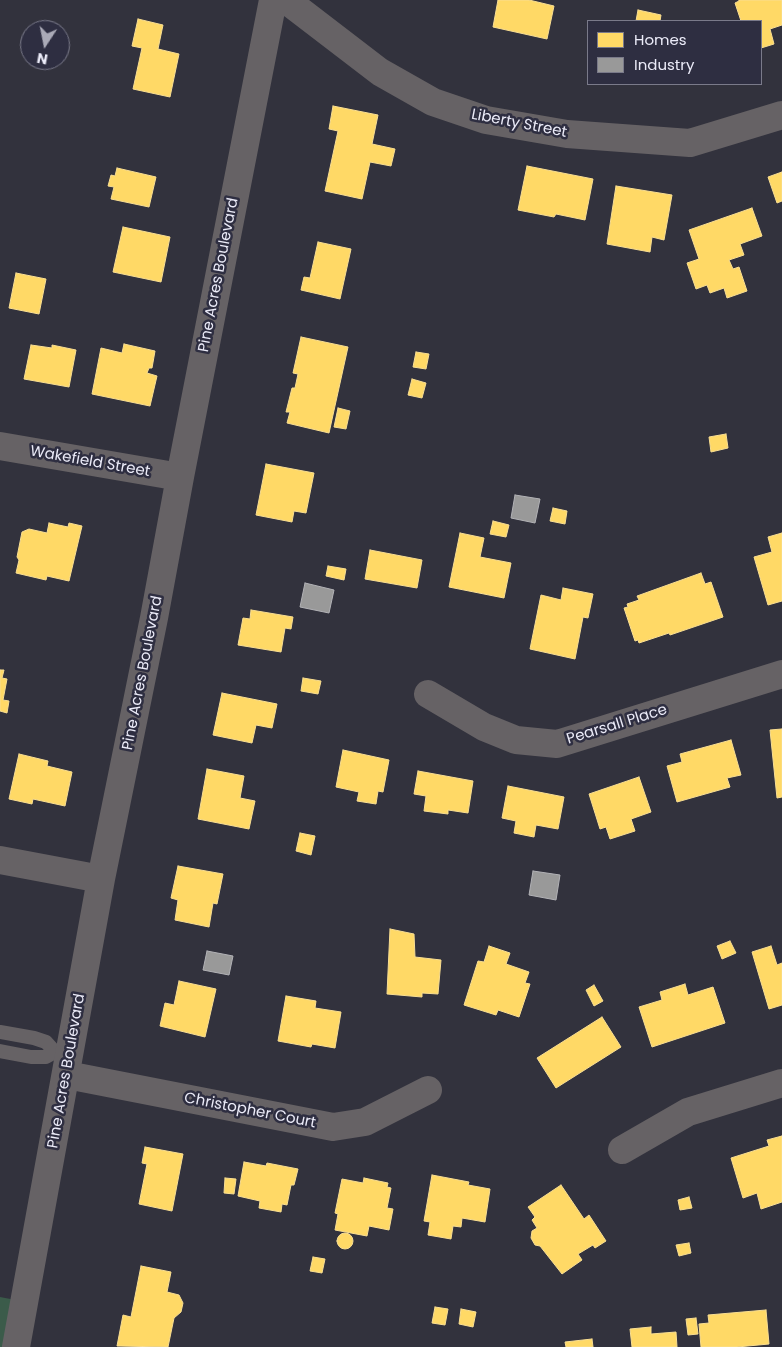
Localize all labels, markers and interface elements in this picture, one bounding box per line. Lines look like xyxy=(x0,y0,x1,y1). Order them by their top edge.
north arrow xyxy=(20,20,70,70)
legend xyxy=(587,20,762,85)
text: Homes xyxy=(634,29,687,50)
text: N xyxy=(35,48,49,70)
text: Industry xyxy=(634,54,694,75)
street label: Liberty Street xyxy=(470,106,568,142)
street label: Pine Acres Boulevard xyxy=(195,196,243,354)
street label: Wakefield Street xyxy=(29,443,151,481)
street label: Pine Acres Boulevard xyxy=(119,594,167,752)
street label: Pearsall Place xyxy=(565,701,669,749)
street label: Pine Acres Boulevard xyxy=(45,992,89,1150)
street label: Christopher Court xyxy=(183,1089,317,1133)

